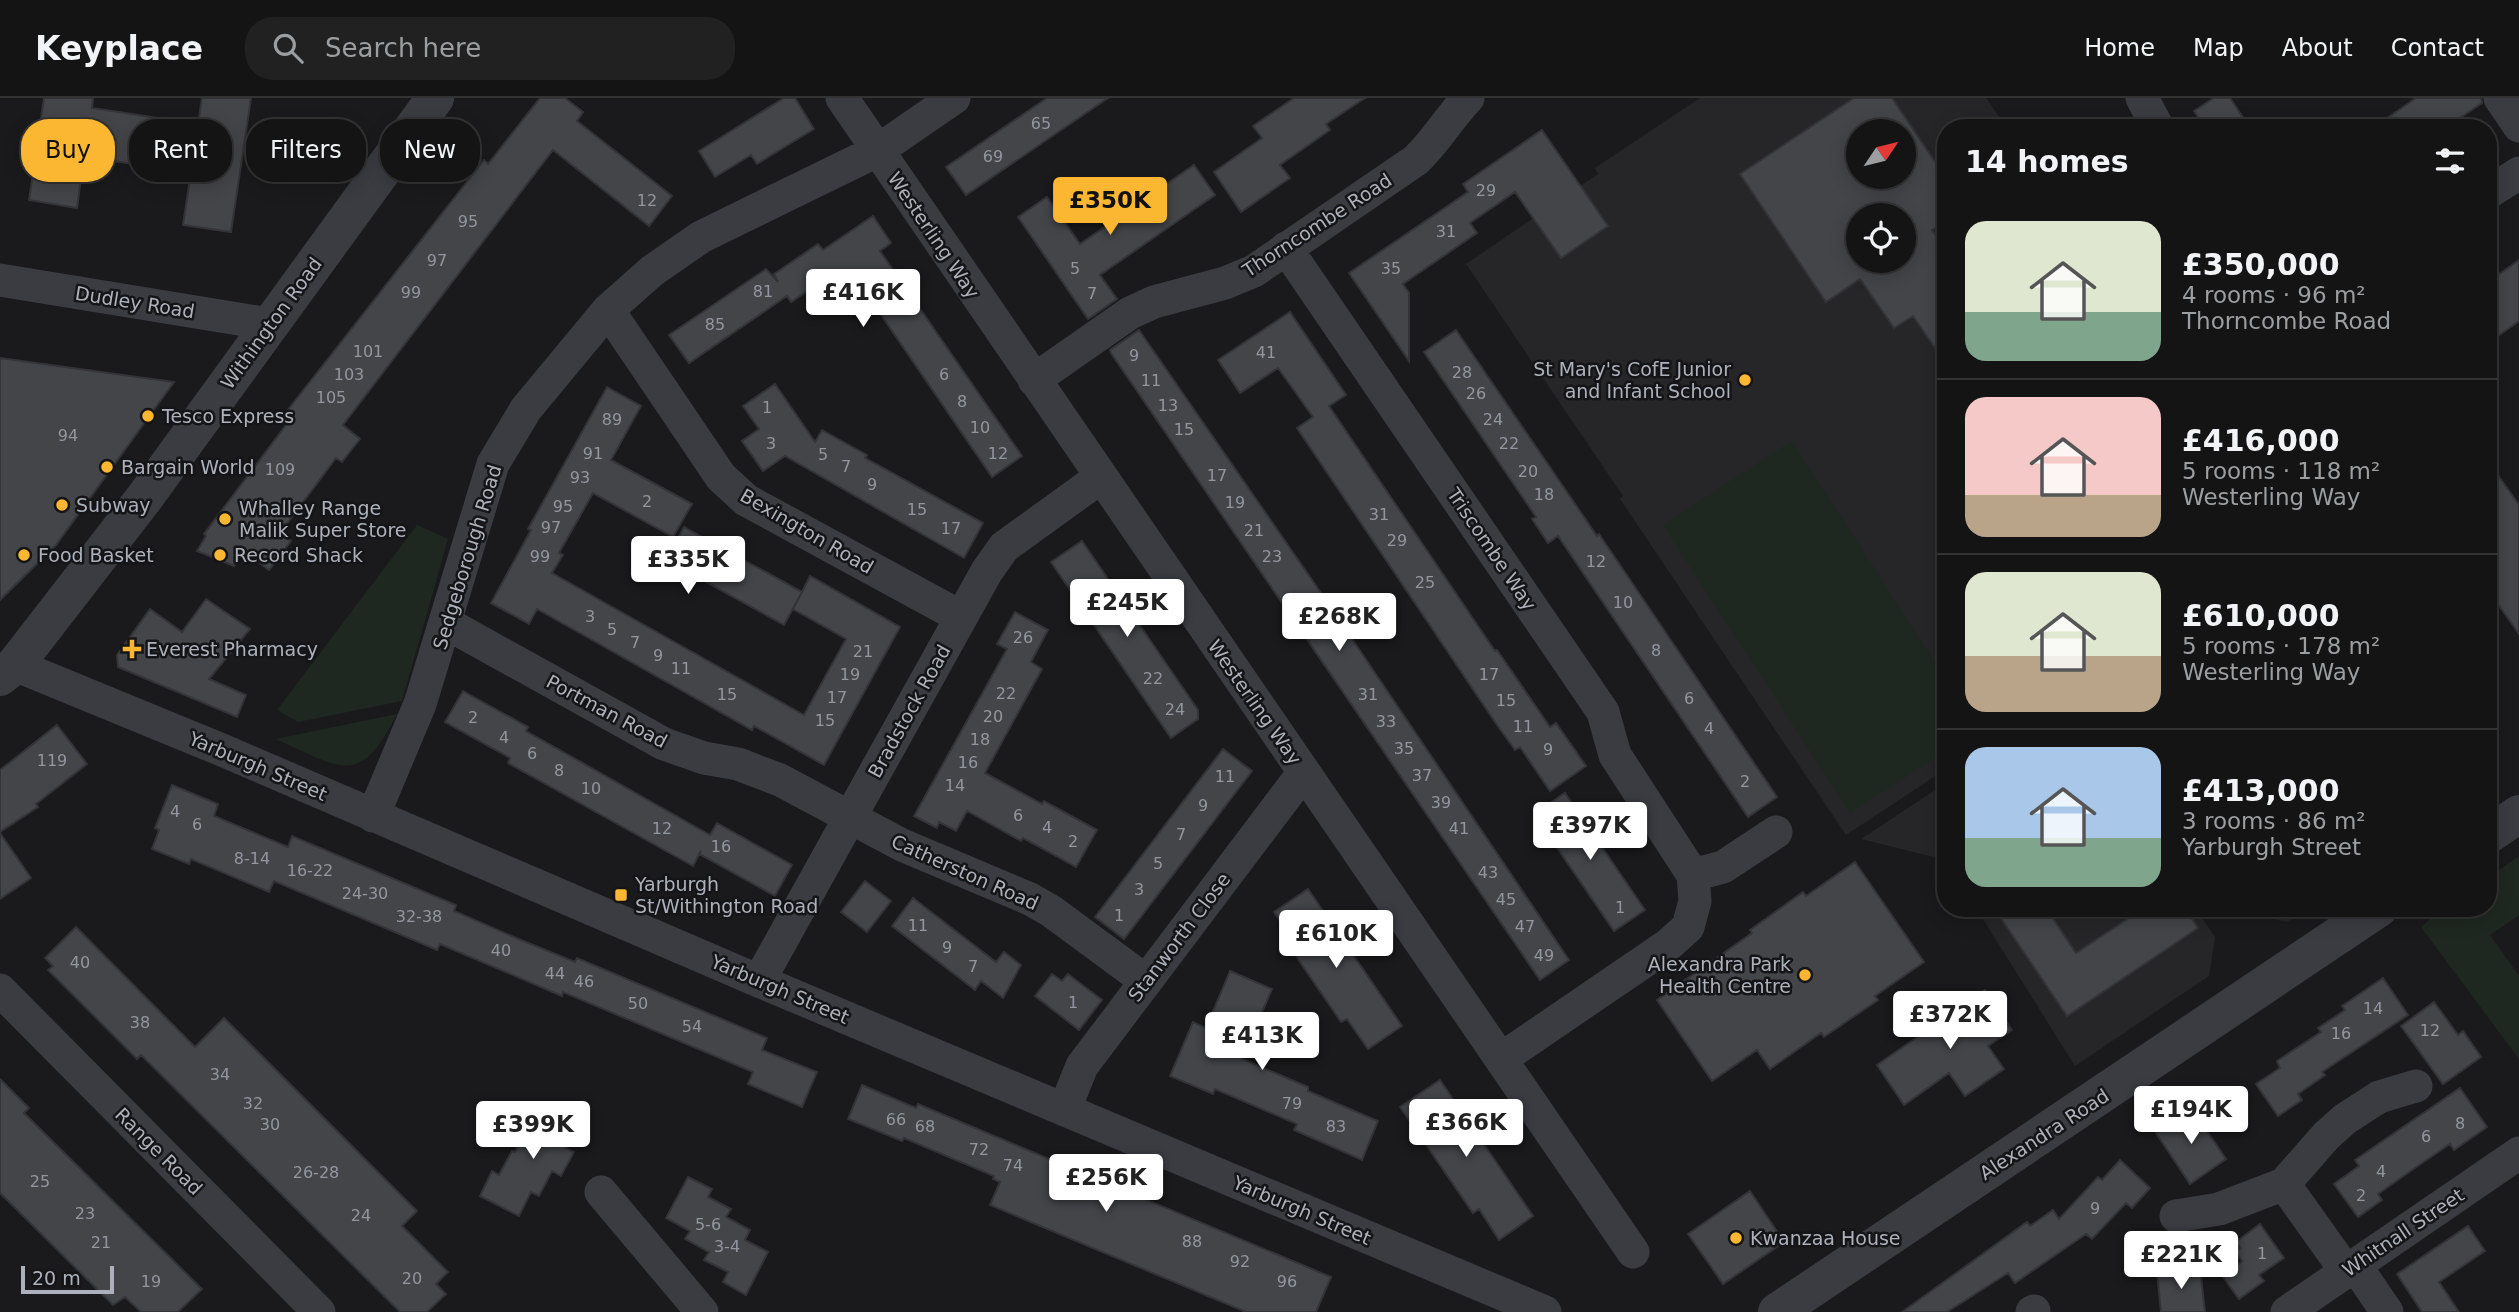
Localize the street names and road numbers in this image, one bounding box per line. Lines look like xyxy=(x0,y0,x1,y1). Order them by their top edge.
street label: Westerling Way xyxy=(884,168,984,302)
street label: Thorncombe Road xyxy=(1238,169,1395,282)
street label: Withington Road xyxy=(216,253,326,393)
street label: Dudley Road xyxy=(74,282,196,322)
street label: Sedgeborough Road xyxy=(428,462,506,652)
street label: Triscombe Way xyxy=(1442,483,1541,614)
street label: Bexington Road xyxy=(737,484,877,578)
street label: Westerling Way xyxy=(1204,635,1306,769)
street label: Bradstock Road xyxy=(863,641,955,781)
street label: Portman Road xyxy=(543,670,671,752)
street label: Yarburgh Street xyxy=(185,727,330,805)
street label: Catherston Road xyxy=(888,830,1042,914)
street label: Stanworth Close xyxy=(1123,868,1235,1006)
street label: Yarburgh Street xyxy=(707,950,852,1028)
street label: Alexandra Road xyxy=(1975,1084,2113,1184)
street label: Range Road xyxy=(111,1103,207,1199)
street label: Yarburgh Street xyxy=(1229,1171,1374,1249)
street label: Whitnall Street xyxy=(2338,1183,2468,1281)

